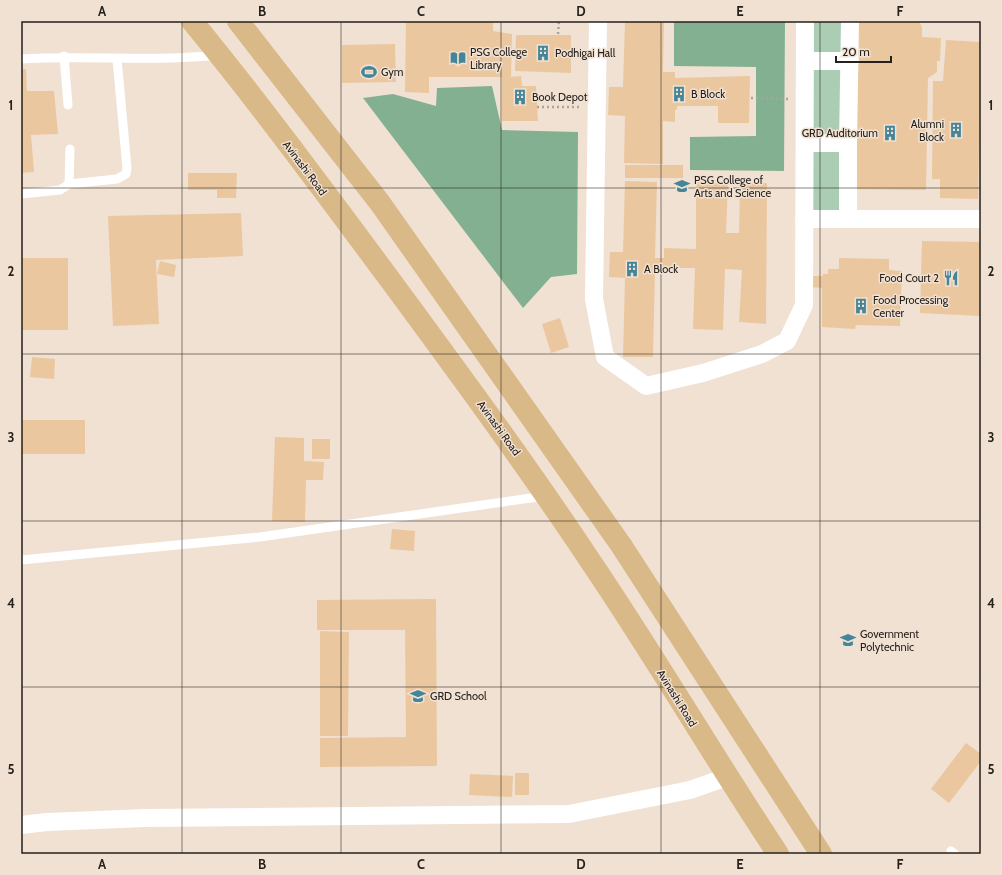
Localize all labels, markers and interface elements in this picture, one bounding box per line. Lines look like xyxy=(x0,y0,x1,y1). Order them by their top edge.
text: A xyxy=(98,3,107,19)
text: B xyxy=(258,3,266,19)
text: C xyxy=(417,3,425,19)
text: D xyxy=(576,3,586,19)
text: E xyxy=(736,3,744,19)
text: F xyxy=(897,3,904,19)
scale bar xyxy=(836,38,891,64)
building icon: Podhigai Hall xyxy=(534,44,552,62)
text: 20 m xyxy=(842,44,870,59)
place label: PSG College Library xyxy=(470,45,528,72)
place label: Podhigai Hall xyxy=(555,46,616,60)
library icon: PSG College Library xyxy=(449,49,467,67)
sports icon: Gym xyxy=(360,63,378,81)
place label: Gym xyxy=(381,65,404,79)
building icon: B Block xyxy=(670,85,688,103)
place label: B Block xyxy=(691,87,725,101)
building icon: Book Depot xyxy=(511,88,529,106)
place label: Book Depot xyxy=(532,90,588,104)
text: 1 xyxy=(9,97,13,113)
text: 1 xyxy=(989,97,993,113)
place label: Alumni Block xyxy=(911,117,944,144)
building icon: Alumni Block xyxy=(947,121,965,139)
building icon: GRD Auditorium xyxy=(881,124,899,142)
place label: GRD Auditorium xyxy=(802,126,878,140)
street label: Avinashi Road xyxy=(280,138,330,198)
place label: PSG College of Arts and Science xyxy=(694,173,771,200)
school or university icon: PSG College of Arts and Science xyxy=(673,177,691,195)
building icon: A Block xyxy=(623,260,641,278)
place label: A Block xyxy=(644,262,678,276)
text: 2 xyxy=(8,263,15,279)
text: 2 xyxy=(988,263,995,279)
restaurant icon: Food Court 2 xyxy=(942,269,960,287)
place label: Food Court 2 xyxy=(879,271,939,285)
place label: Food Processing Center xyxy=(873,293,949,320)
building icon: Food Processing Center xyxy=(852,297,870,315)
street label: Avinashi Road xyxy=(474,398,524,458)
text: 3 xyxy=(7,429,15,445)
text: 3 xyxy=(987,429,995,445)
text: 4 xyxy=(7,595,15,611)
text: 4 xyxy=(987,595,995,611)
place label: Government Polytechnic xyxy=(860,627,919,654)
school or university icon: Government Polytechnic xyxy=(839,631,857,649)
street label: Avinashi Road xyxy=(654,667,700,729)
school or university icon: GRD School xyxy=(409,687,427,705)
place label: GRD School xyxy=(430,689,487,703)
text: 5 xyxy=(8,761,15,777)
text: 5 xyxy=(988,761,995,777)
text: A xyxy=(98,856,107,872)
text: B xyxy=(258,856,266,872)
text: C xyxy=(417,856,425,872)
text: D xyxy=(576,856,586,872)
text: E xyxy=(736,856,744,872)
text: F xyxy=(897,856,904,872)

